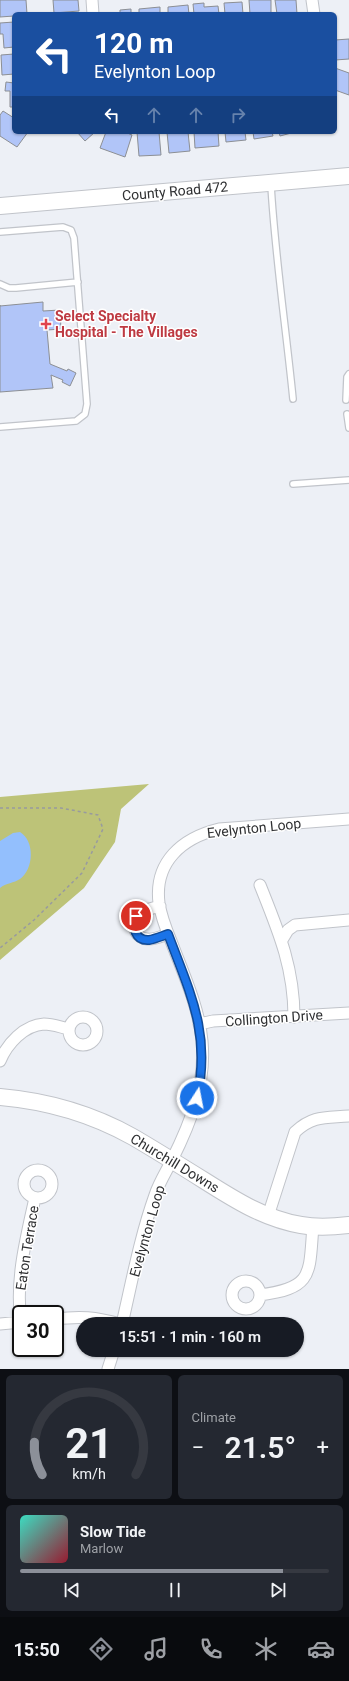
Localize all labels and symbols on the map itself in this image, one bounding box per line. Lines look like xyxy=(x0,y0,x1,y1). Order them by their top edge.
street label: County Road 472 xyxy=(121,178,229,204)
place label: Select Specialty Hospital - The Villages xyxy=(55,308,198,340)
marker: Select Specialty Hospital - The Villages xyxy=(40,318,52,330)
street label: Evelynton Loop xyxy=(206,815,302,841)
pin xyxy=(119,899,153,933)
street label: Collington Drive xyxy=(225,1007,323,1029)
position arrow xyxy=(176,1077,218,1119)
street label: Churchill Downs xyxy=(128,1130,222,1196)
street label: Evelynton Loop xyxy=(126,1183,168,1279)
street label: Eaton Terrace xyxy=(12,1204,42,1292)
speed limit sign: 30 xyxy=(12,1305,64,1357)

